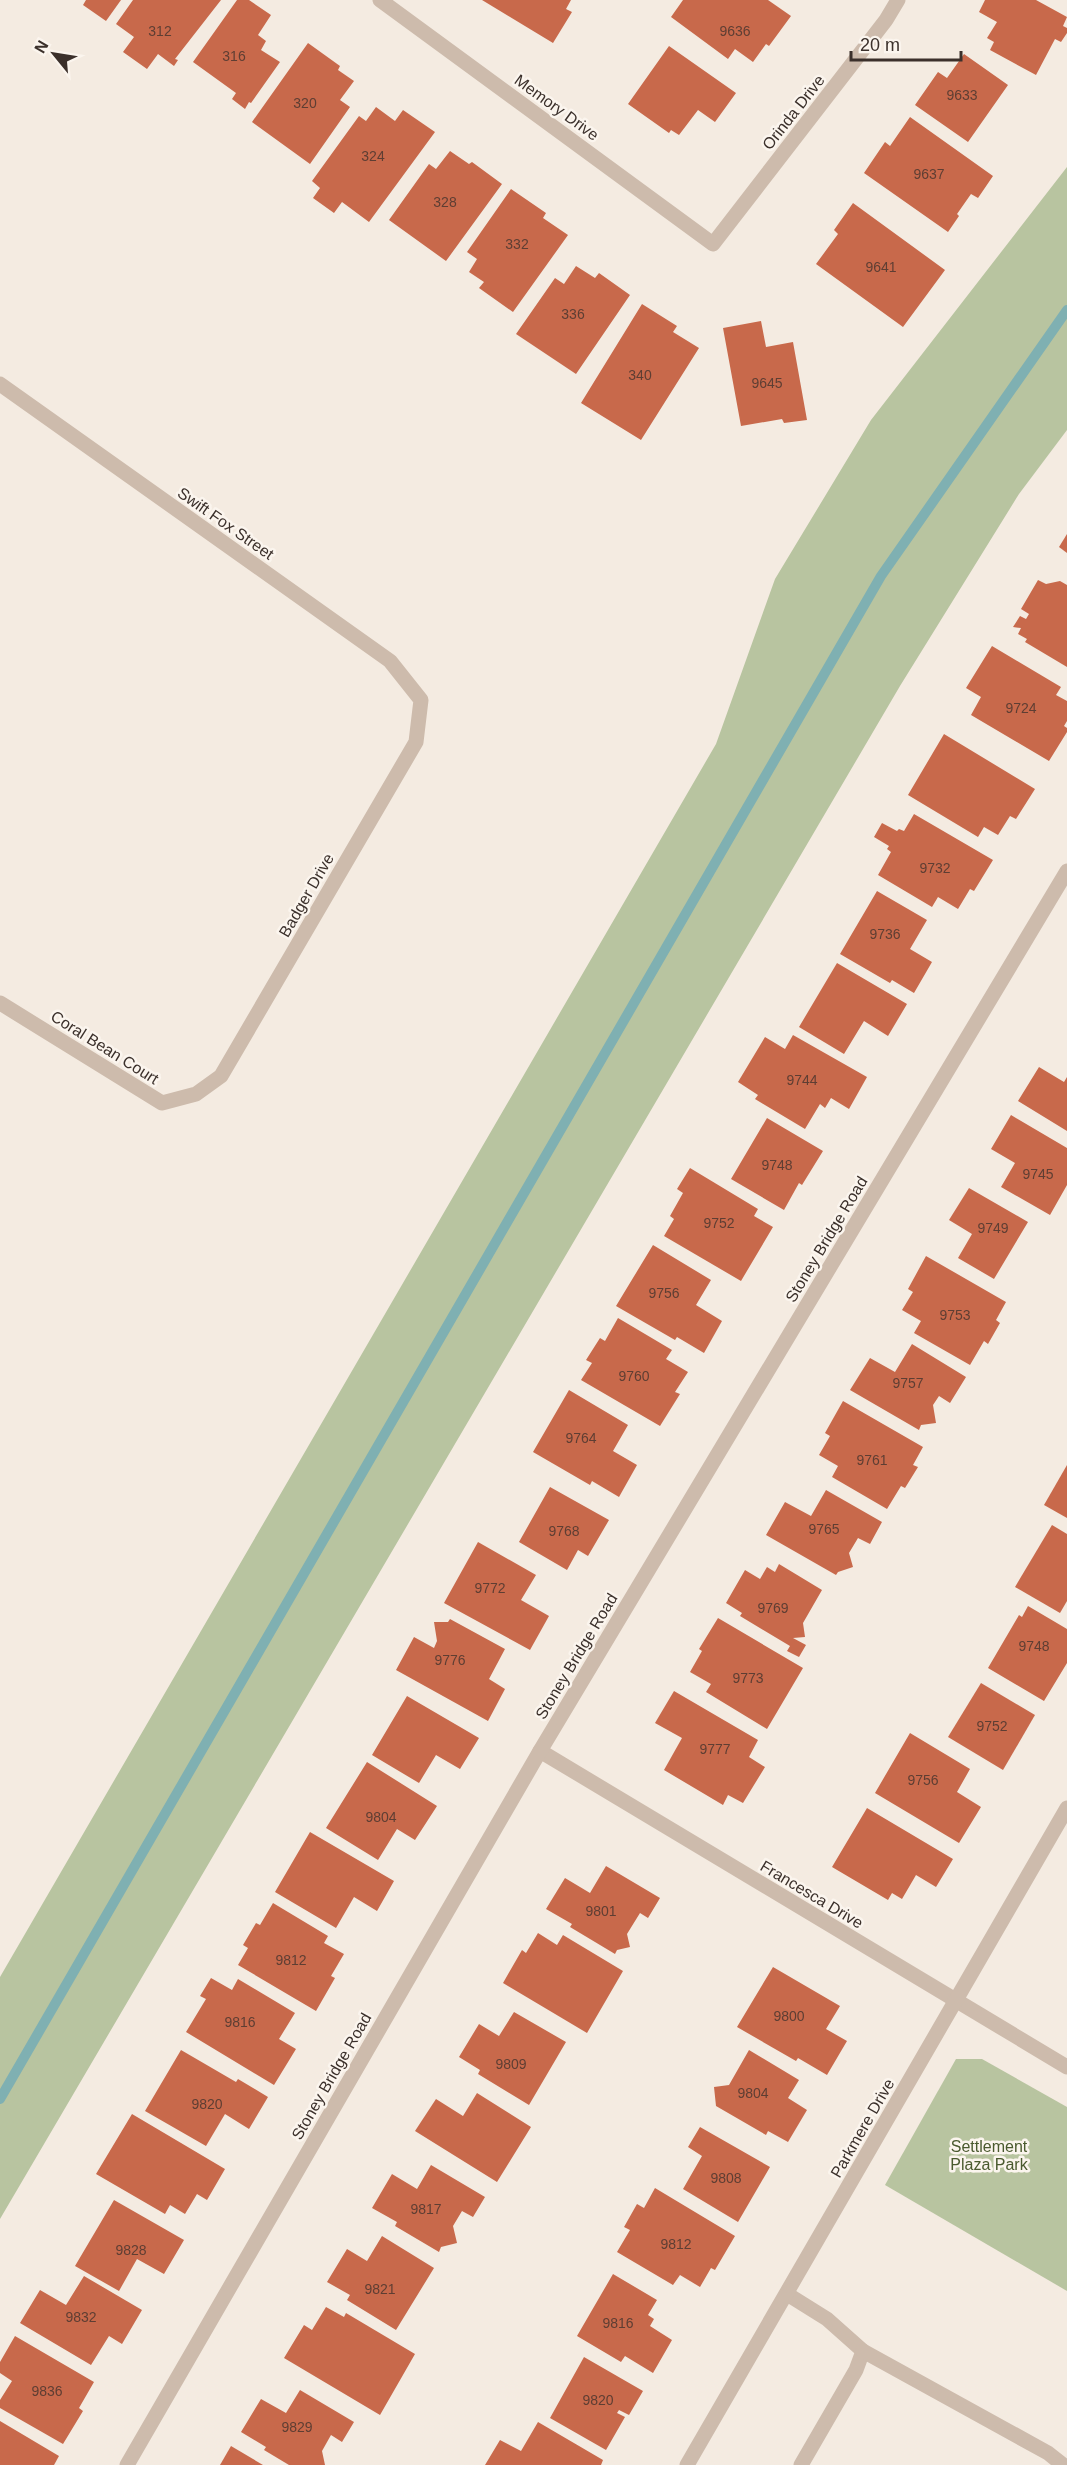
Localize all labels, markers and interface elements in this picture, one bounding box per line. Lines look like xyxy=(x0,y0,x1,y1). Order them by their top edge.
house number: 312 xyxy=(148,23,172,39)
house number: 9636 xyxy=(719,23,751,39)
north arrow xyxy=(24,24,84,84)
scale bar xyxy=(851,24,960,62)
text: 20 m xyxy=(860,35,900,55)
text: N xyxy=(31,37,52,56)
house number: 316 xyxy=(222,48,246,64)
street label: Memory Drive xyxy=(511,71,602,144)
street label: Orinda Drive xyxy=(759,72,828,153)
house number: 9633 xyxy=(946,87,978,103)
house number: 320 xyxy=(293,95,317,111)
house number: 324 xyxy=(361,148,385,164)
house number: 9637 xyxy=(913,166,945,182)
house number: 328 xyxy=(433,194,457,210)
house number: 332 xyxy=(505,236,529,252)
house number: 9641 xyxy=(865,259,897,275)
house number: 336 xyxy=(561,306,585,322)
house number: 340 xyxy=(628,367,652,383)
house number: 9645 xyxy=(751,375,783,391)
street label: Swift Fox Street xyxy=(175,484,277,563)
house number: 9724 xyxy=(1005,700,1037,716)
street label: Badger Drive xyxy=(276,850,337,940)
house number: 9732 xyxy=(919,860,951,876)
house number: 9736 xyxy=(869,926,901,942)
street label: Coral Bean Court xyxy=(48,1007,162,1088)
house number: 9744 xyxy=(786,1072,818,1088)
house number: 9748 xyxy=(761,1157,793,1173)
house number: 9745 xyxy=(1022,1166,1054,1182)
street label: Stoney Bridge Road xyxy=(782,1174,871,1305)
house number: 9752 xyxy=(703,1215,735,1231)
house number: 9749 xyxy=(977,1220,1009,1236)
house number: 9756 xyxy=(648,1285,680,1301)
house number: 9753 xyxy=(939,1307,971,1323)
house number: 9760 xyxy=(618,1368,650,1384)
house number: 9757 xyxy=(892,1375,924,1391)
house number: 9764 xyxy=(565,1430,597,1446)
house number: 9761 xyxy=(856,1452,888,1468)
house number: 9765 xyxy=(808,1521,840,1537)
house number: 9768 xyxy=(548,1523,580,1539)
house number: 9772 xyxy=(474,1580,506,1596)
street label: Stoney Bridge Road xyxy=(532,1591,621,1722)
house number: 9769 xyxy=(757,1600,789,1616)
house number: 9748 xyxy=(1018,1638,1050,1654)
house number: 9776 xyxy=(434,1652,466,1668)
house number: 9773 xyxy=(732,1670,764,1686)
house number: 9752 xyxy=(976,1718,1008,1734)
house number: 9777 xyxy=(699,1741,731,1757)
house number: 9756 xyxy=(907,1772,939,1788)
house number: 9804 xyxy=(365,1809,397,1825)
street label: Francesca Drive xyxy=(757,1857,866,1932)
house number: 9801 xyxy=(585,1903,617,1919)
house number: 9812 xyxy=(275,1952,307,1968)
house number: 9800 xyxy=(773,2008,805,2024)
street label: Stoney Bridge Road xyxy=(288,2010,375,2143)
house number: 9816 xyxy=(224,2014,256,2030)
house number: 9809 xyxy=(495,2056,527,2072)
street label: Parkmere Drive xyxy=(827,2076,898,2181)
house number: 9804 xyxy=(737,2085,769,2101)
house number: 9820 xyxy=(191,2096,223,2112)
park label: Settlement Plaza Park xyxy=(950,2138,1029,2173)
house number: 9808 xyxy=(710,2170,742,2186)
house number: 9817 xyxy=(410,2201,442,2217)
house number: 9812 xyxy=(660,2236,692,2252)
house number: 9828 xyxy=(115,2242,147,2258)
house number: 9821 xyxy=(364,2281,396,2297)
house number: 9832 xyxy=(65,2309,97,2325)
house number: 9816 xyxy=(602,2315,634,2331)
house number: 9836 xyxy=(31,2383,63,2399)
house number: 9820 xyxy=(582,2392,614,2408)
house number: 9829 xyxy=(281,2419,313,2435)

